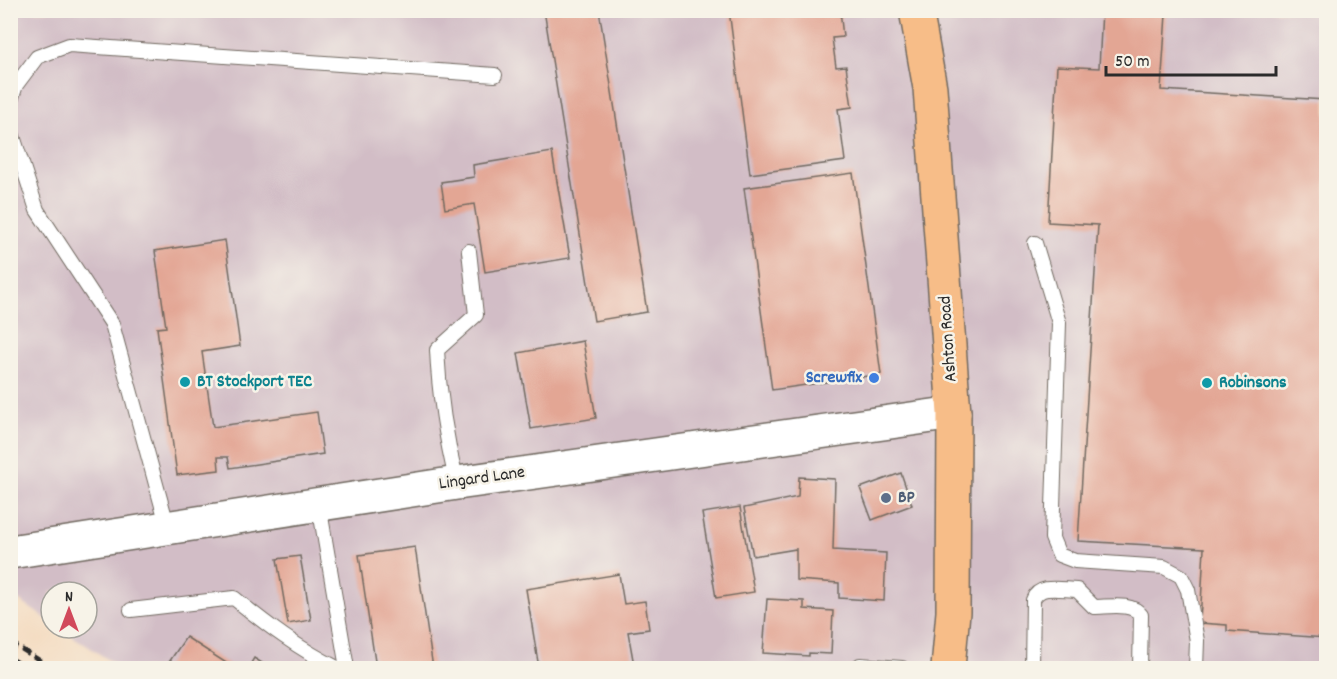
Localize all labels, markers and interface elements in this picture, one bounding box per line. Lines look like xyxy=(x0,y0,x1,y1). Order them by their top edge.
scale bar xyxy=(1106,39,1276,77)
text: 50 m xyxy=(1115,50,1150,75)
street label: Ashton Road xyxy=(934,295,964,383)
place label: Screwfix xyxy=(806,366,862,391)
place label: BT Stockport TEC xyxy=(197,370,312,395)
marker: Screwfix xyxy=(867,371,881,385)
place label: Robinsons xyxy=(1219,371,1287,396)
marker: BT Stockport TEC xyxy=(178,375,192,389)
marker: Robinsons xyxy=(1200,376,1214,390)
street label: Lingard Lane xyxy=(437,461,527,497)
place label: BP xyxy=(898,486,915,511)
marker: BP xyxy=(879,491,893,505)
north arrow xyxy=(39,580,99,640)
text: N xyxy=(65,586,73,609)

